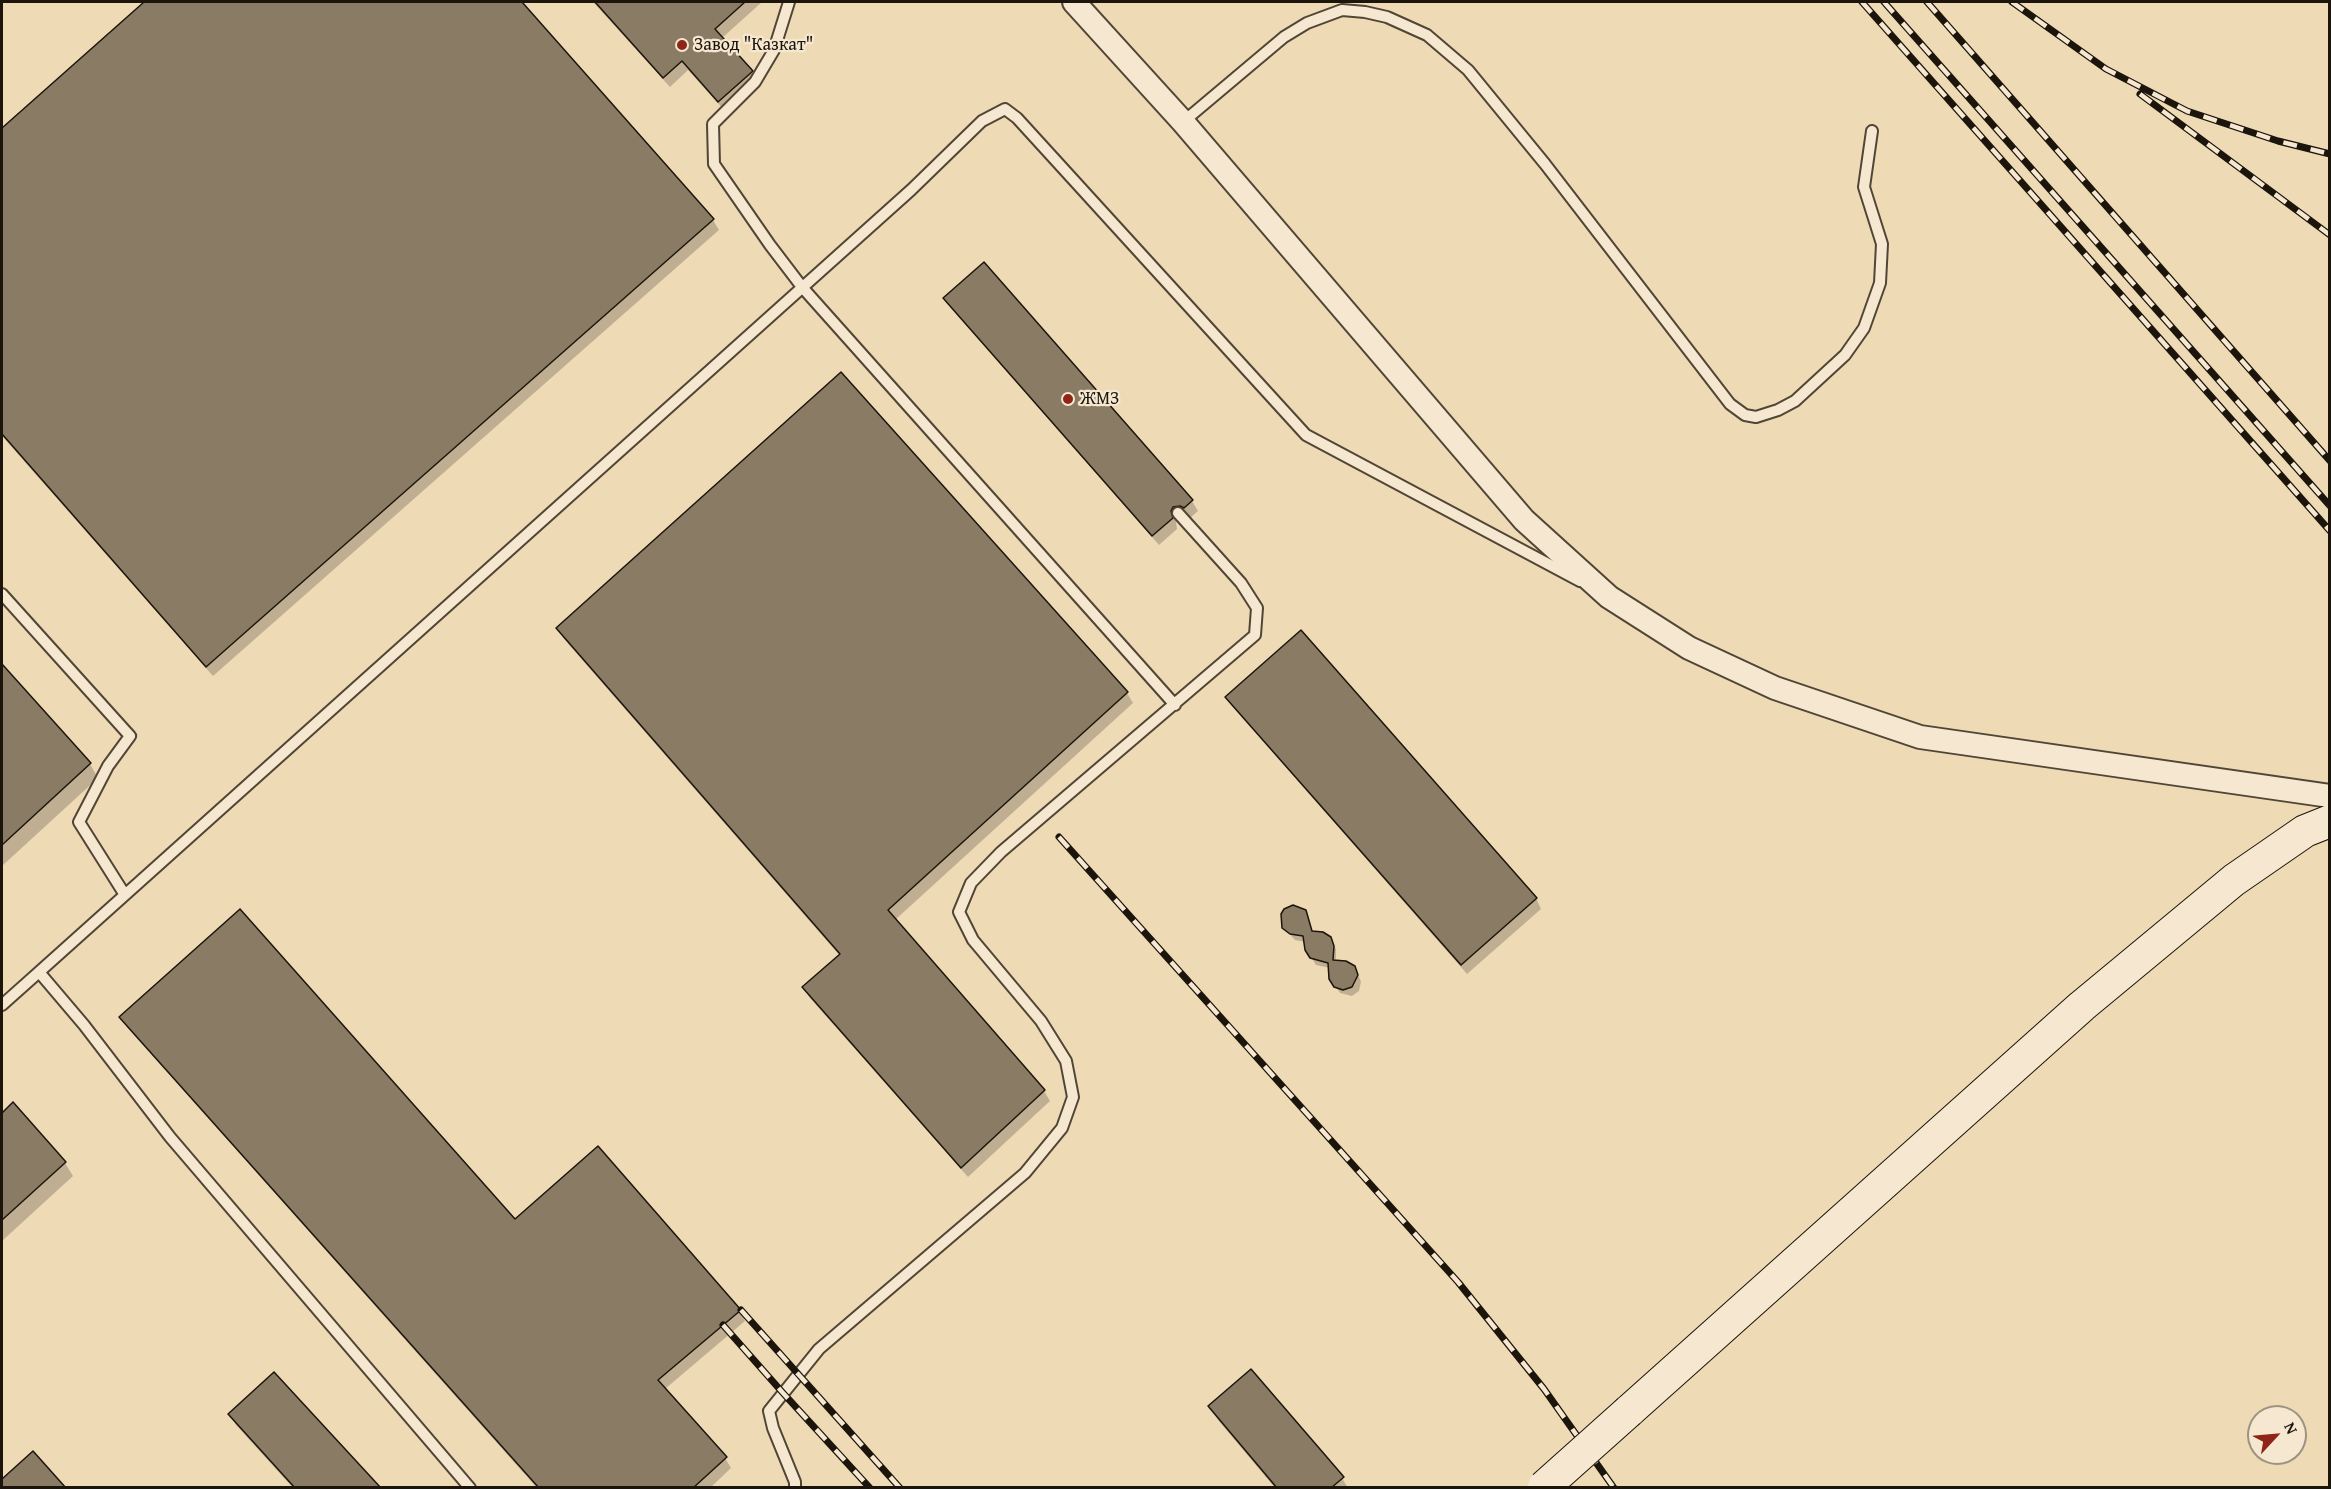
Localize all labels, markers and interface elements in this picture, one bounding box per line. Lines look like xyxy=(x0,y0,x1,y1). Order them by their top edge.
place label: Завод "Казкат" xyxy=(694,34,814,56)
marker: Завод "Казкат" xyxy=(675,38,689,52)
place label: ЖМЗ xyxy=(1080,388,1119,410)
marker: ЖМЗ xyxy=(1061,392,1075,406)
north arrow xyxy=(2247,1405,2307,1465)
text: N xyxy=(2278,1418,2305,1438)

